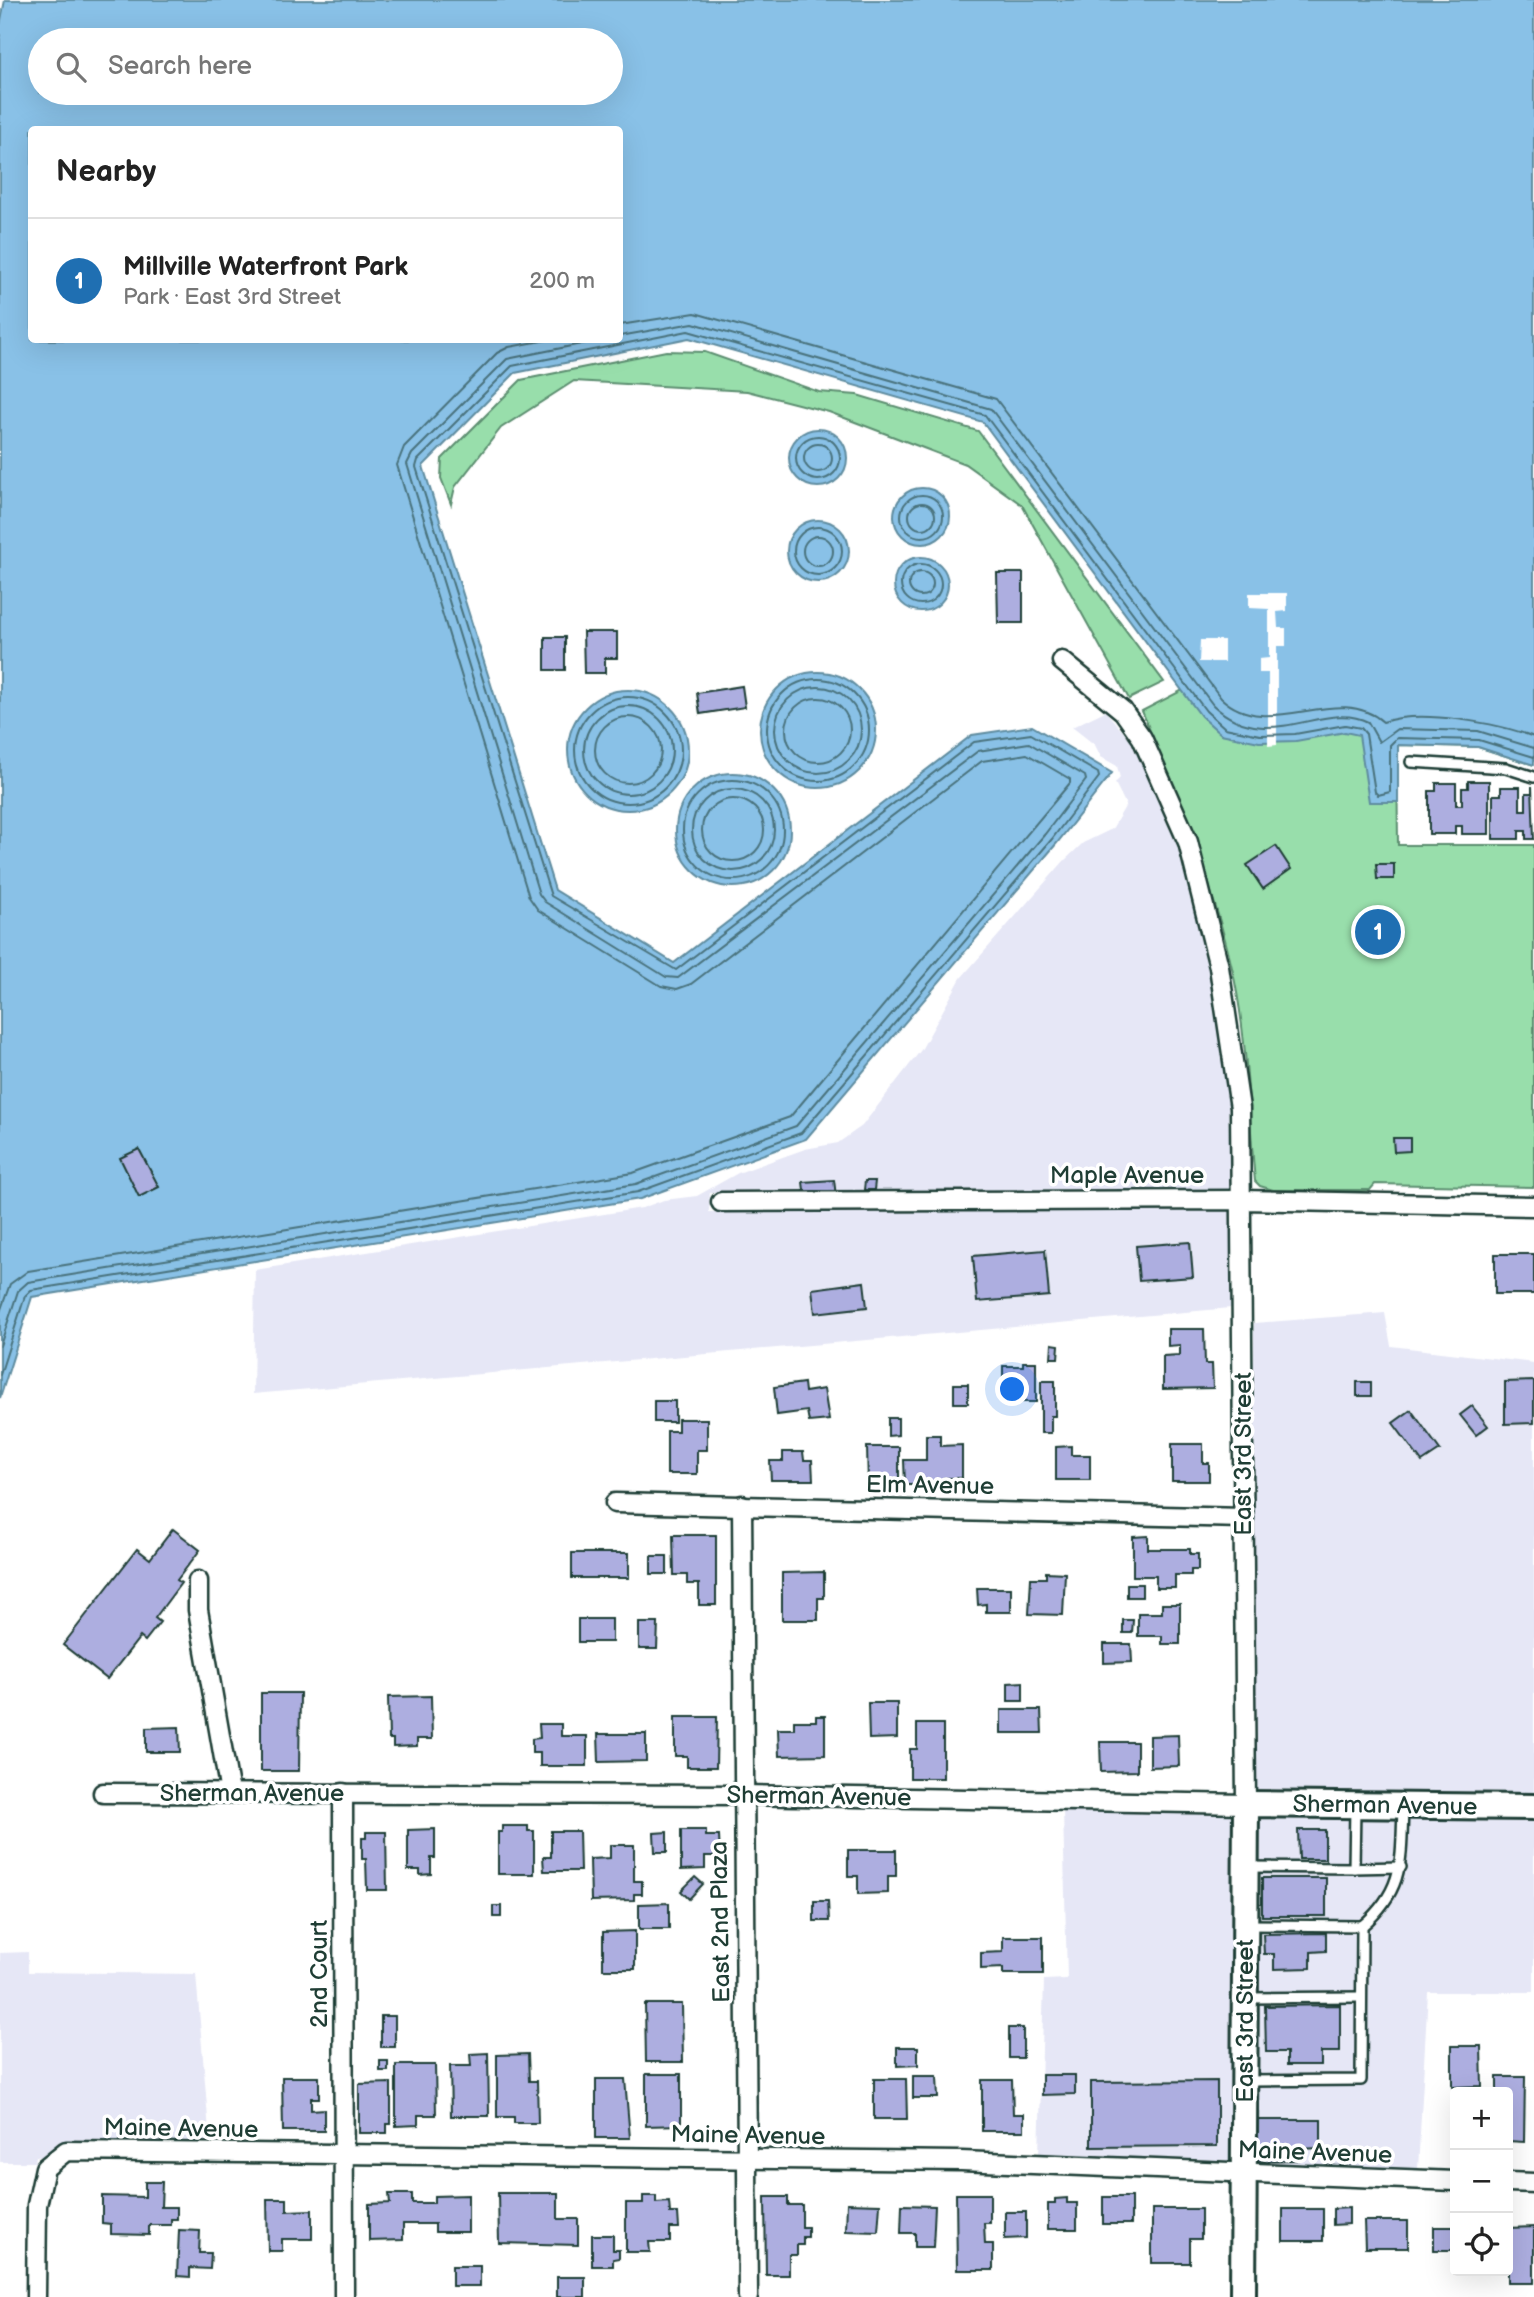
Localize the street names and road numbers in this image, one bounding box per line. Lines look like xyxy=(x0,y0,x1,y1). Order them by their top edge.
street label: Maple Avenue xyxy=(1050,1161,1204,1190)
street label: East 3rd Street xyxy=(1229,1372,1258,1536)
street label: Elm Avenue xyxy=(866,1470,994,1501)
street label: Sherman Avenue xyxy=(160,1779,344,1808)
street label: Sherman Avenue xyxy=(726,1780,912,1813)
street label: Sherman Avenue xyxy=(1292,1789,1478,1822)
street label: East 2nd Plaza xyxy=(705,1841,736,2003)
street label: 2nd Court xyxy=(305,1919,334,2028)
street label: East 3rd Street xyxy=(1231,1939,1260,2103)
street label: Maine Avenue xyxy=(103,2113,259,2144)
street label: Maine Avenue xyxy=(670,2120,826,2151)
street label: Maine Avenue xyxy=(1237,2135,1393,2170)

